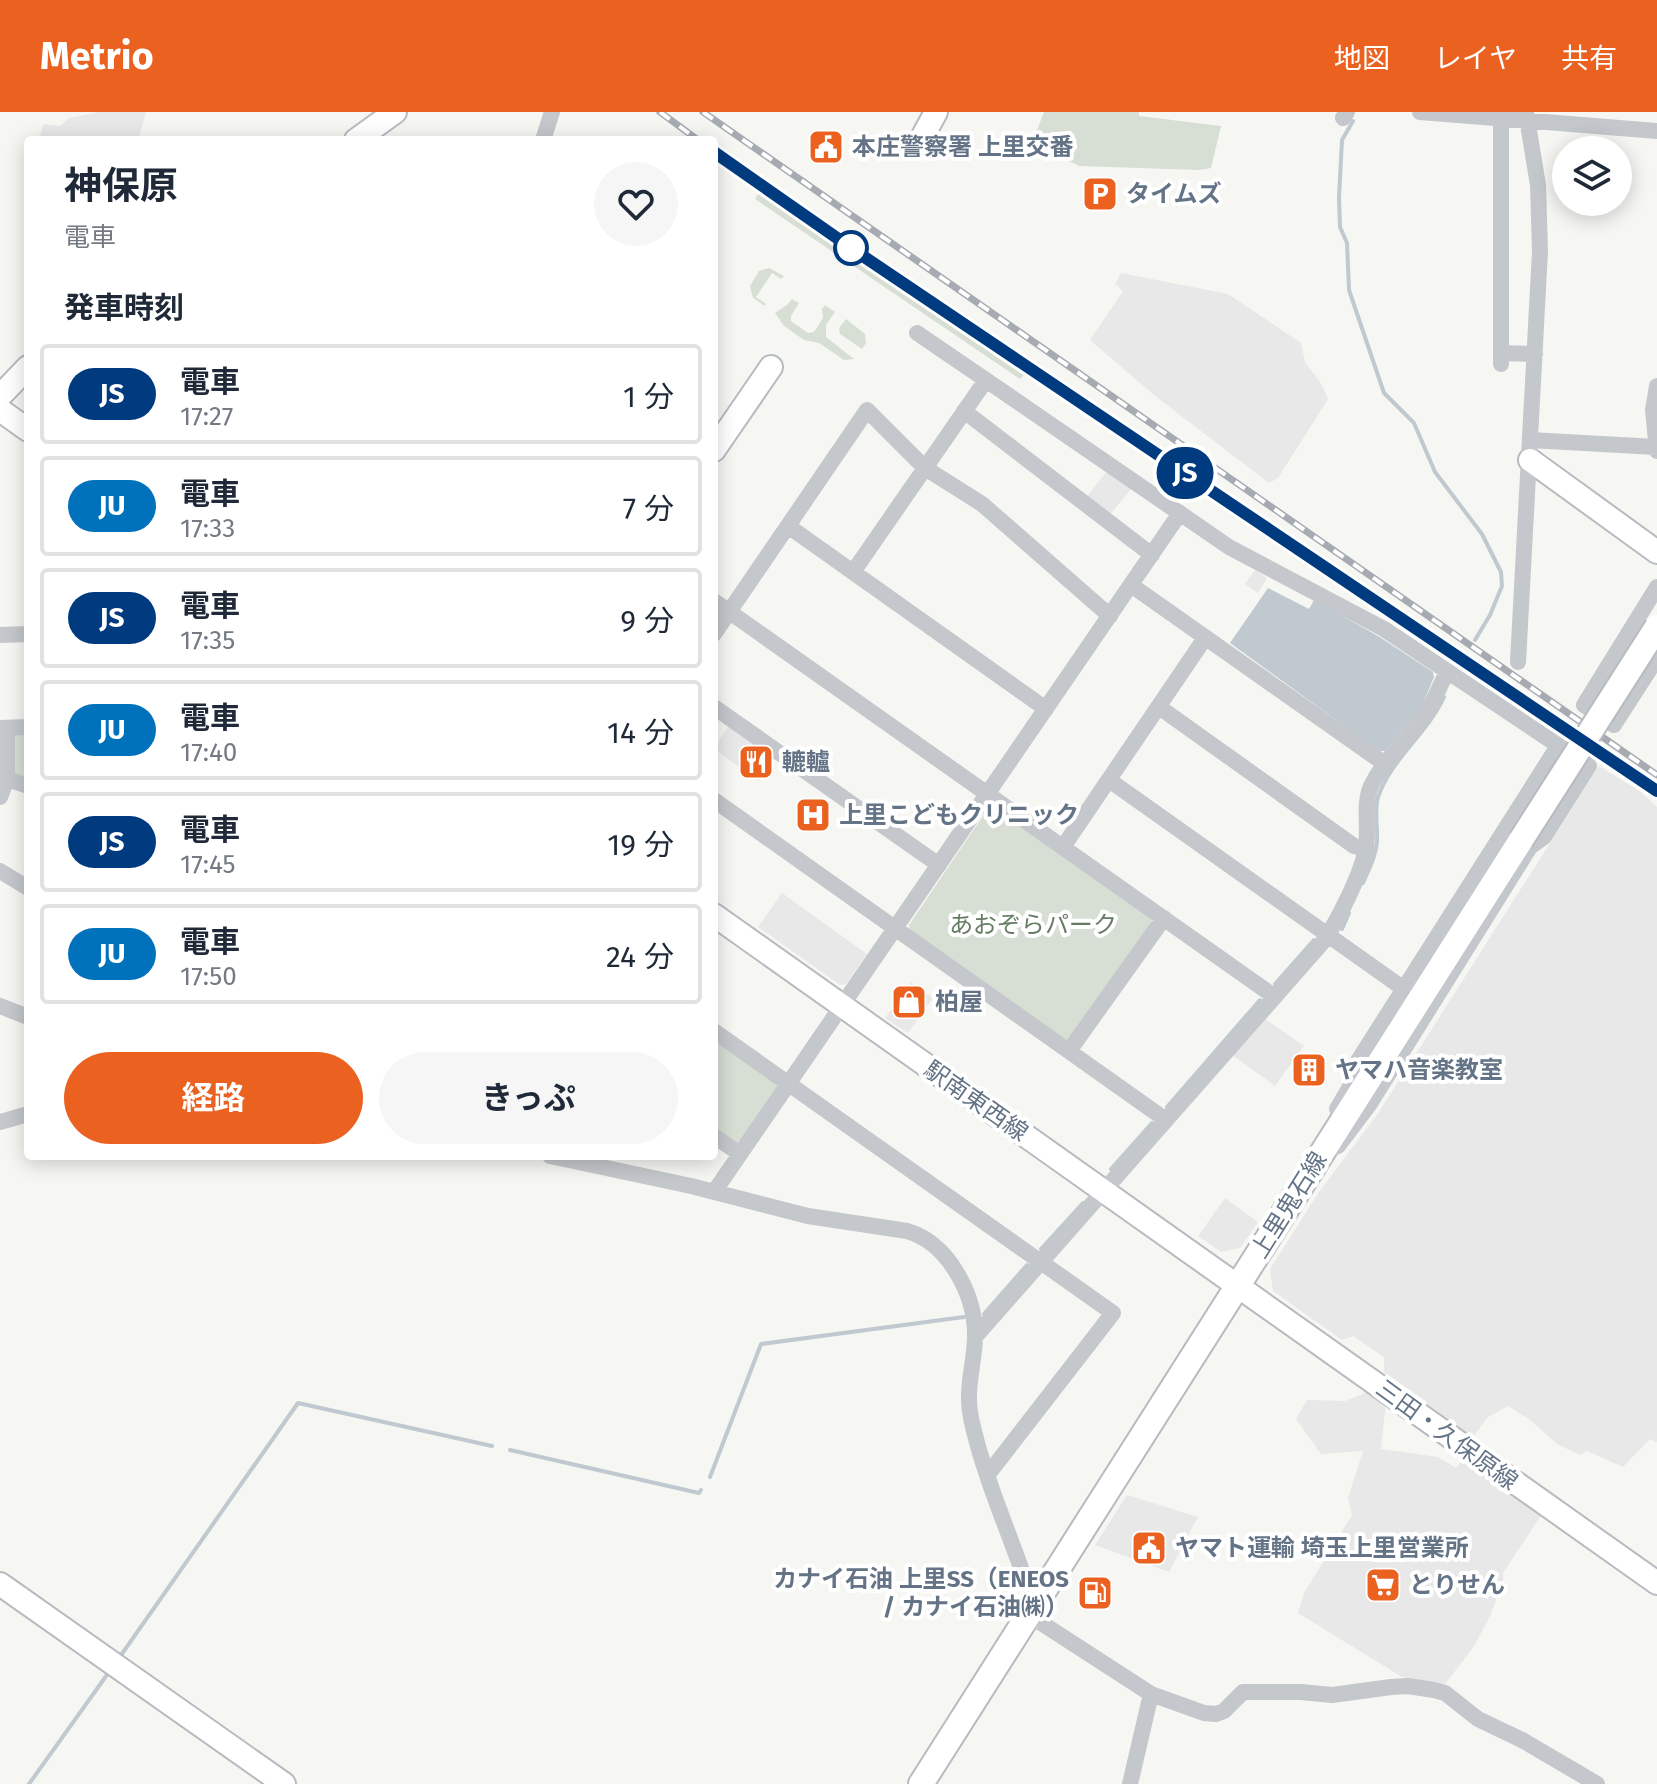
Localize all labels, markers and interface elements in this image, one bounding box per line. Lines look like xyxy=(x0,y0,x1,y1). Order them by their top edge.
text: Metrio xyxy=(40,33,154,79)
text: 地図 xyxy=(1334,42,1390,75)
text: レイヤ xyxy=(1434,42,1517,75)
text: 共有 xyxy=(1561,42,1617,75)
public building icon: 本庄警察署 上里交番 xyxy=(807,128,845,166)
place label: 本庄警察署 上里交番 xyxy=(852,133,1074,161)
map controls xyxy=(1552,136,1632,216)
button: layers xyxy=(1552,136,1632,216)
button: heart xyxy=(594,162,678,246)
text: 神保原 xyxy=(64,163,178,209)
parking icon: タイムズ xyxy=(1081,175,1119,213)
place label: タイムズ xyxy=(1126,180,1222,208)
text: 電車 xyxy=(64,222,116,253)
unlabelled marker xyxy=(834,231,868,265)
text: 発車時刻 xyxy=(64,290,184,326)
text: 電車 xyxy=(180,364,240,400)
text: JS xyxy=(100,377,124,410)
text: 1 分 xyxy=(623,379,674,415)
text: 17:27 xyxy=(180,401,233,432)
line badge: JS xyxy=(1149,447,1221,499)
text: JS xyxy=(1173,456,1197,489)
text: 電車 xyxy=(180,476,240,512)
text: JU xyxy=(98,489,126,522)
text: 7 分 xyxy=(623,491,674,527)
text: 17:33 xyxy=(180,513,235,544)
text: 電車 xyxy=(180,588,240,624)
text: JS xyxy=(100,601,124,634)
text: 9 分 xyxy=(620,603,674,639)
text: 17:35 xyxy=(180,625,235,656)
text: 電車 xyxy=(180,700,240,736)
text: JU xyxy=(98,713,126,746)
text: 14 分 xyxy=(607,715,674,751)
text: 17:40 xyxy=(180,737,237,768)
restaurant icon: 轆轤 xyxy=(737,743,775,781)
place label: 轆轤 xyxy=(782,748,830,776)
hospital icon: 上里こどもクリニック xyxy=(794,796,832,834)
place label: 上里こどもクリニック xyxy=(839,801,1079,829)
text: 電車 xyxy=(180,812,240,848)
text: JS xyxy=(100,825,124,858)
text: 19 分 xyxy=(607,827,674,863)
text: 17:45 xyxy=(180,849,236,880)
park label: あおぞらパーク xyxy=(949,911,1117,939)
text: 電車 xyxy=(180,924,240,960)
text: JU xyxy=(98,937,126,970)
text: 24 分 xyxy=(606,939,674,975)
text: 17:50 xyxy=(180,961,237,992)
shop icon: 柏屋 xyxy=(890,983,928,1021)
place label: 柏屋 xyxy=(935,988,983,1016)
building icon: ヤマハ音楽教室 xyxy=(1290,1051,1328,1089)
button: 経路 xyxy=(64,1052,363,1144)
button: きっぷ xyxy=(379,1052,678,1144)
street label: 駅南東西線 xyxy=(919,1055,1033,1147)
place label: ヤマハ音楽教室 xyxy=(1335,1056,1503,1084)
street label: 上里鬼石線 xyxy=(1245,1147,1333,1263)
street label: 三田・久保原線 xyxy=(1371,1374,1523,1496)
public building icon: ヤマト運輸 埼玉上里営業所 xyxy=(1130,1529,1168,1567)
place label: ヤマト運輸 埼玉上里営業所 xyxy=(1175,1534,1469,1562)
place label: カナイ石油 上里SS（ENEOS / カナイ石油㈱） xyxy=(773,1565,1069,1621)
supermarket icon: とりせん xyxy=(1364,1566,1402,1604)
place label: とりせん xyxy=(1409,1571,1505,1599)
fuel station icon: カナイ石油 上里SS（ENEOS / カナイ石油㈱） xyxy=(1076,1574,1114,1612)

